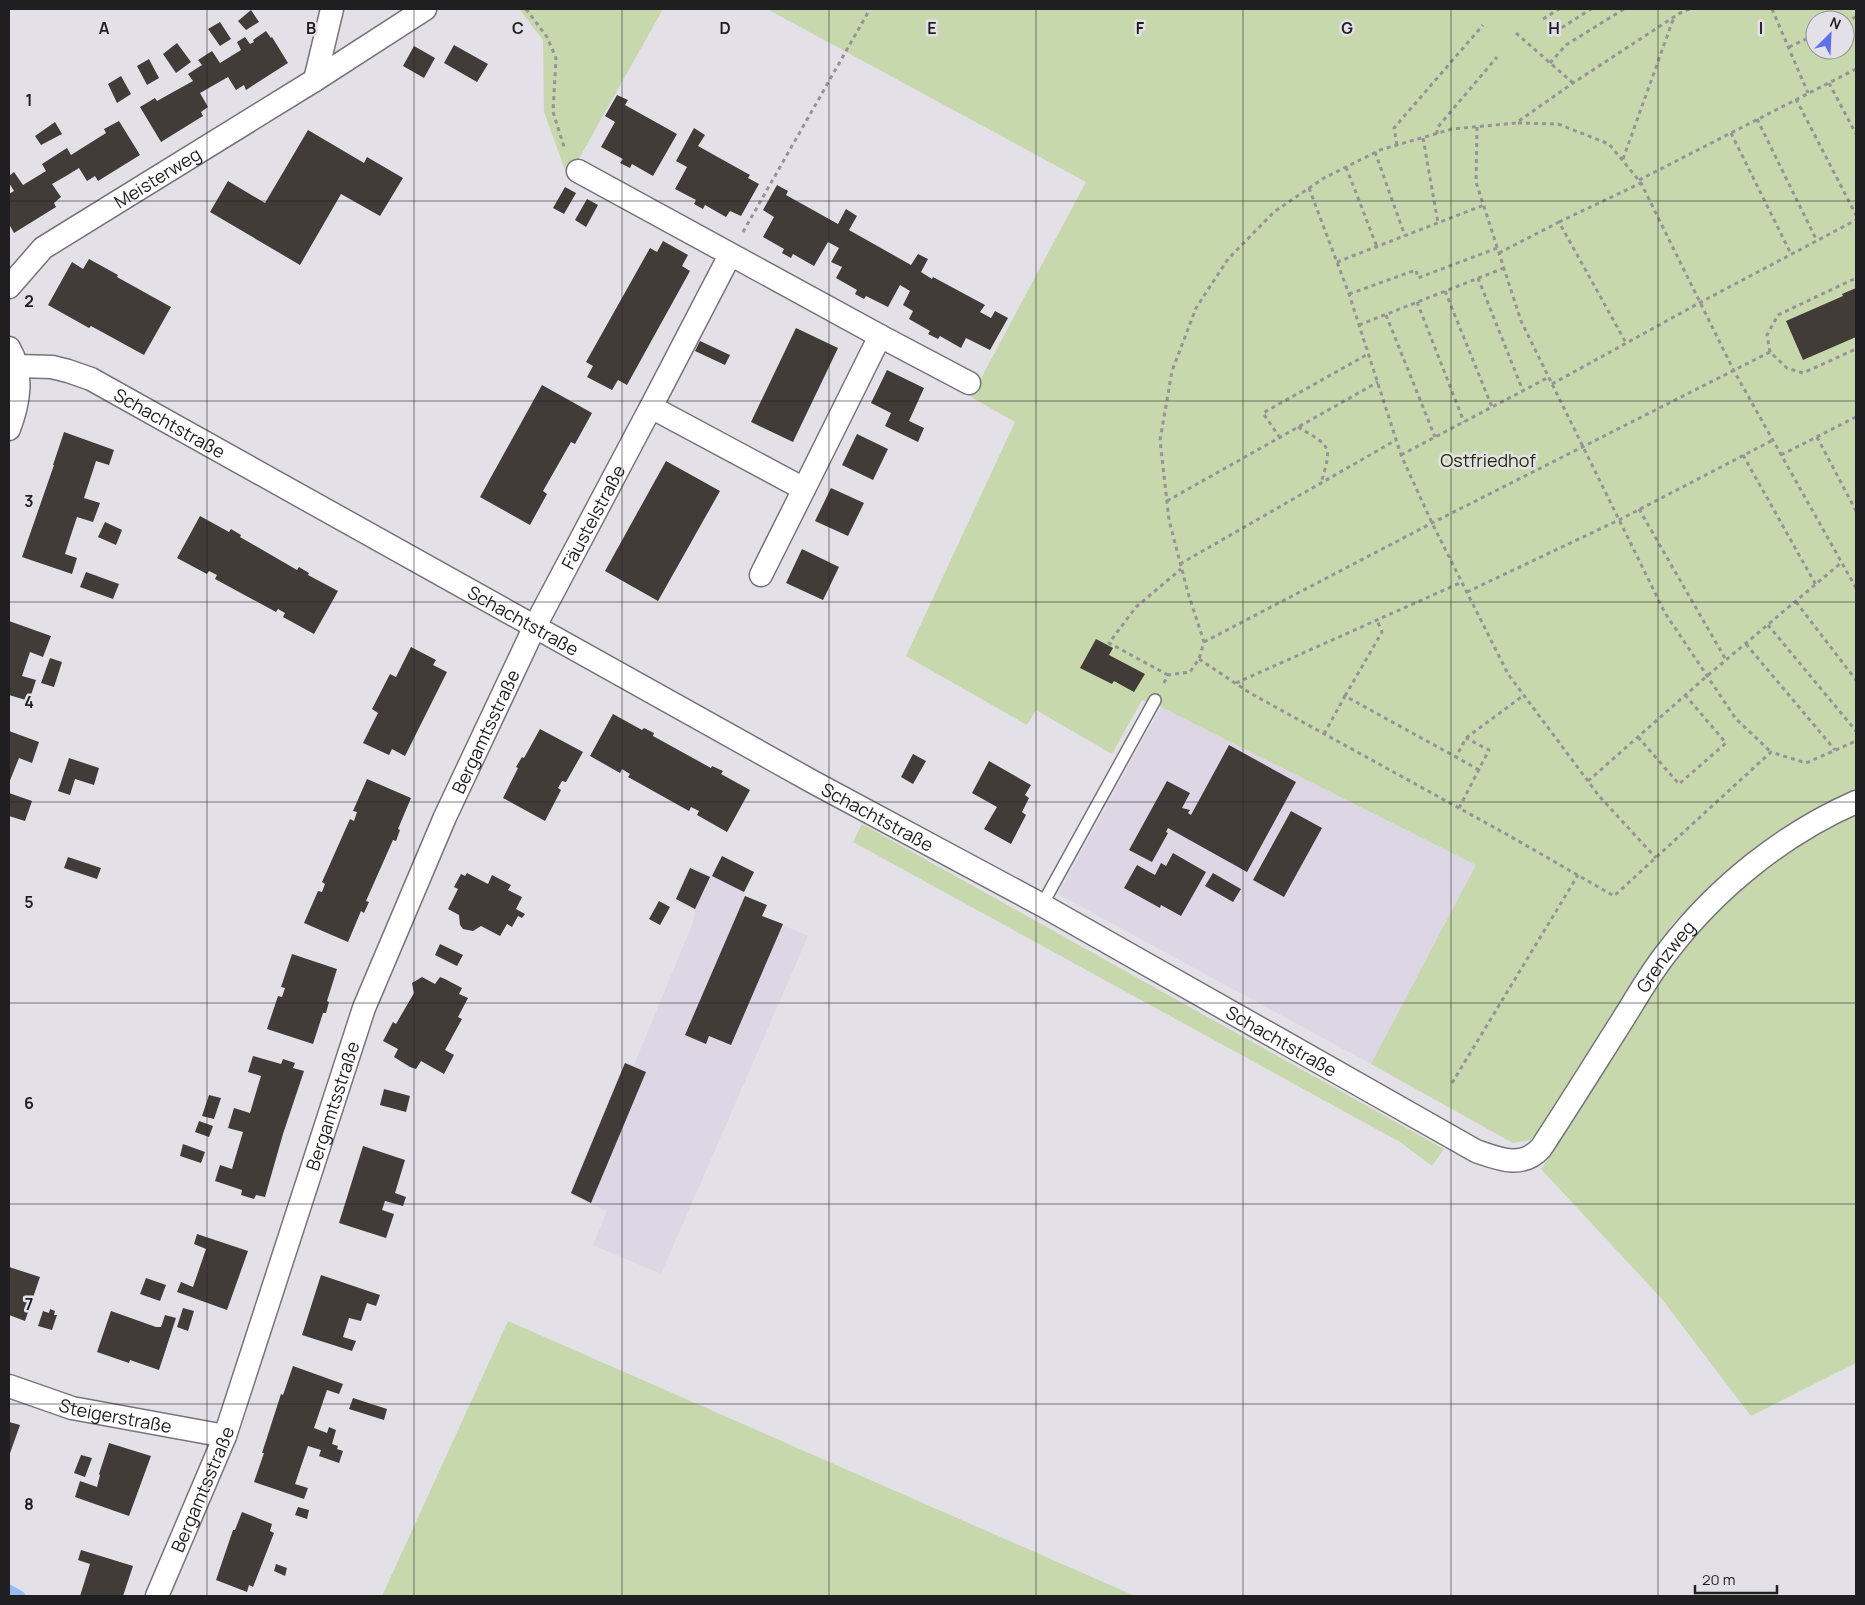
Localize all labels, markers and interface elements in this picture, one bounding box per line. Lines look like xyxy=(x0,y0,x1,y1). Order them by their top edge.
north arrow xyxy=(1805,10,1855,60)
text: N xyxy=(1827,12,1844,33)
text: A xyxy=(99,17,110,39)
text: B xyxy=(306,17,316,39)
text: C xyxy=(512,17,524,39)
text: D xyxy=(719,17,731,39)
text: E xyxy=(927,17,937,39)
text: F xyxy=(1136,17,1145,39)
text: G xyxy=(1341,17,1353,39)
text: H xyxy=(1548,17,1560,39)
text: I xyxy=(1759,17,1763,39)
text: 1 xyxy=(25,89,33,111)
street label: Meisterweg xyxy=(109,142,205,213)
text: 2 xyxy=(24,290,34,312)
street label: Schachtstraße xyxy=(110,382,230,464)
park label: Ostfriedhof xyxy=(1440,448,1536,472)
street label: Fäustelstraße xyxy=(555,461,630,573)
text: 3 xyxy=(24,490,34,512)
street label: Schachtstraße xyxy=(463,580,583,661)
street label: Bergamtsstraße xyxy=(446,665,525,797)
text: 4 xyxy=(24,691,34,713)
street label: Schachtstraße xyxy=(817,777,938,857)
text: 5 xyxy=(24,891,34,913)
street label: Grenzweg xyxy=(1631,915,1700,997)
street label: Schachtstraße xyxy=(1222,1000,1341,1082)
street label: Bergamtsstraße xyxy=(300,1038,364,1173)
text: 6 xyxy=(24,1092,34,1114)
text: 7 xyxy=(25,1293,33,1315)
street label: Steigerstraße xyxy=(56,1392,174,1438)
street label: Bergamtsstraße xyxy=(165,1423,239,1556)
text: 8 xyxy=(24,1493,34,1515)
scale bar xyxy=(1695,1562,1778,1594)
text: 20 m xyxy=(1702,1569,1735,1590)

